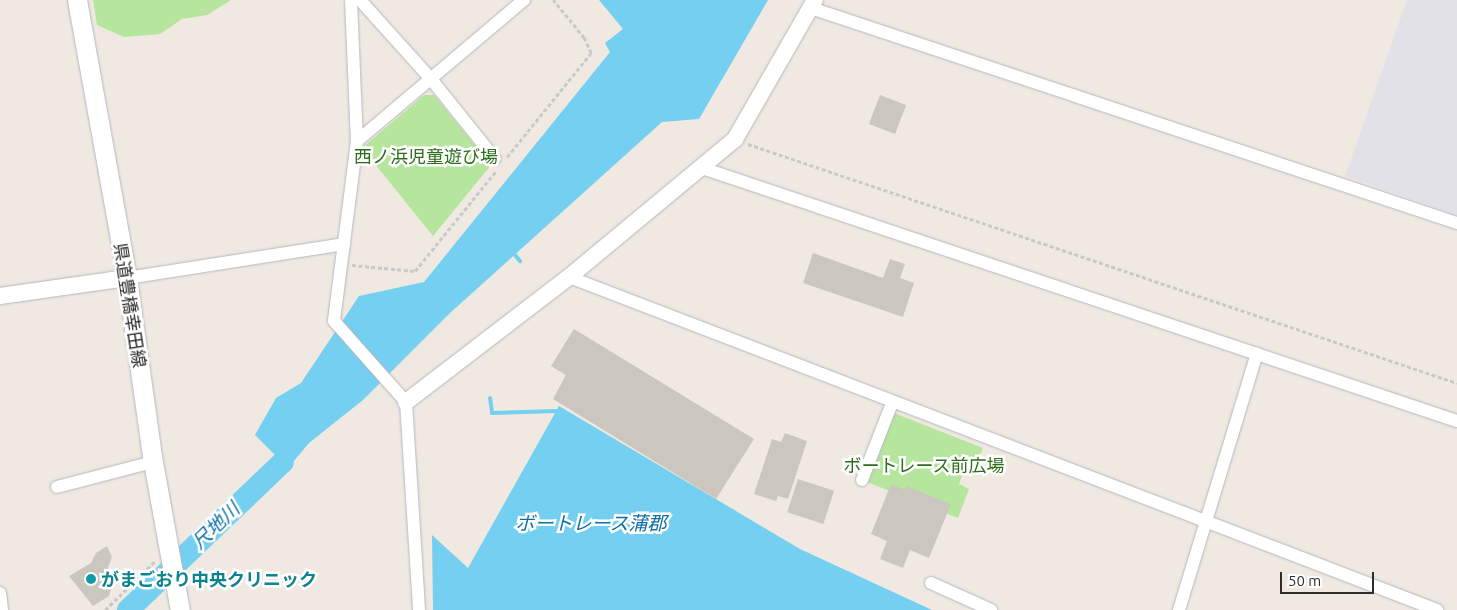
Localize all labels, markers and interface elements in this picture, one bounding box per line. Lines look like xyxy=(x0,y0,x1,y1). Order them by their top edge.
park label: 西ノ浜児童遊び場 xyxy=(354,145,498,167)
street label: 県道豊橋幸田線 xyxy=(109,241,151,369)
park label: ボートレース前広場 xyxy=(843,454,1005,476)
water label: 尺地川 xyxy=(188,498,244,554)
water label: ボートレース蒲郡 xyxy=(515,513,667,535)
scale bar xyxy=(1282,562,1376,594)
place label: がまごおり中央クリニック xyxy=(101,568,317,590)
text: 50 m xyxy=(1288,572,1321,589)
marker: がまごおり中央クリニック xyxy=(85,573,97,585)

